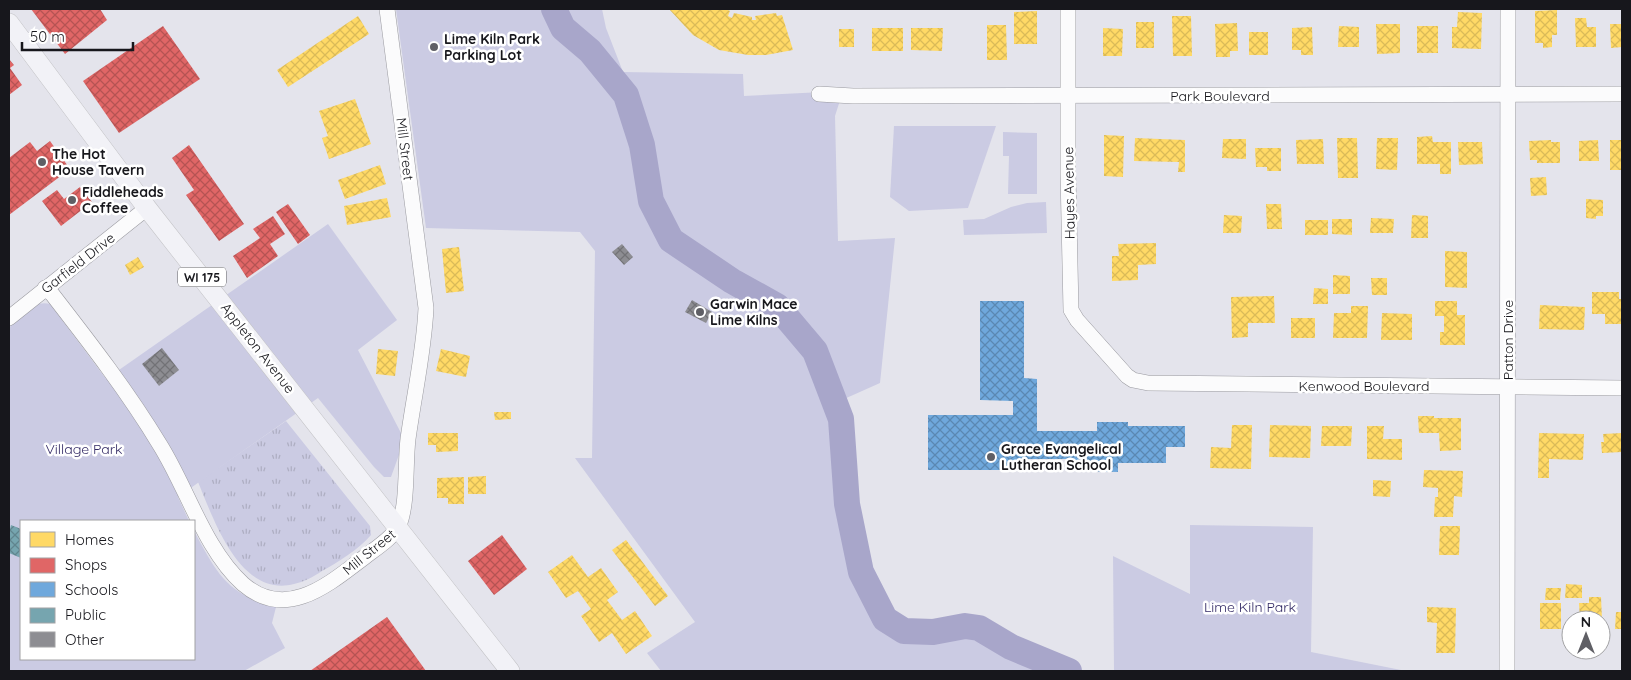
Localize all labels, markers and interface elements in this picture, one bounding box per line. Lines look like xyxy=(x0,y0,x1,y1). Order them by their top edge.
scale bar xyxy=(22,20,134,52)
text: 50 m xyxy=(30,27,65,46)
place label: Lime Kiln Park Parking Lot xyxy=(444,30,540,64)
marker: Lime Kiln Park Parking Lot xyxy=(428,41,440,53)
street label: Park Boulevard xyxy=(1170,87,1270,105)
street label: Mill Street xyxy=(392,117,418,182)
place label: The Hot House Tavern xyxy=(52,145,144,179)
street label: Hayes Avenue xyxy=(1059,146,1079,239)
marker: The Hot House Tavern xyxy=(36,156,48,168)
place label: Fiddleheads Coffee xyxy=(82,183,164,217)
marker: Fiddleheads Coffee xyxy=(66,194,78,206)
street label: Garfield Drive xyxy=(37,229,119,297)
road number: WI 175 xyxy=(178,268,226,286)
place label: Garwin Mace Lime Kilns xyxy=(710,295,798,329)
street label: Appleton Avenue xyxy=(217,299,299,397)
street label: Patton Drive xyxy=(1499,300,1517,380)
marker: Garwin Mace Lime Kilns xyxy=(694,306,706,318)
street label: Kenwood Boulevard xyxy=(1299,377,1429,395)
park label: Village Park xyxy=(45,440,123,458)
place label: Grace Evangelical Lutheran School xyxy=(1001,440,1122,474)
marker: Grace Evangelical Lutheran School xyxy=(985,451,997,463)
legend xyxy=(20,520,195,660)
street label: Mill Street xyxy=(339,525,399,579)
text: Homes xyxy=(65,530,114,549)
text: Shops xyxy=(65,555,107,574)
text: Schools xyxy=(65,580,118,599)
park label: Lime Kiln Park xyxy=(1204,598,1296,616)
text: Public xyxy=(65,605,106,624)
north arrow xyxy=(1561,610,1611,660)
text: N xyxy=(1581,613,1591,631)
text: Other xyxy=(65,630,105,649)

